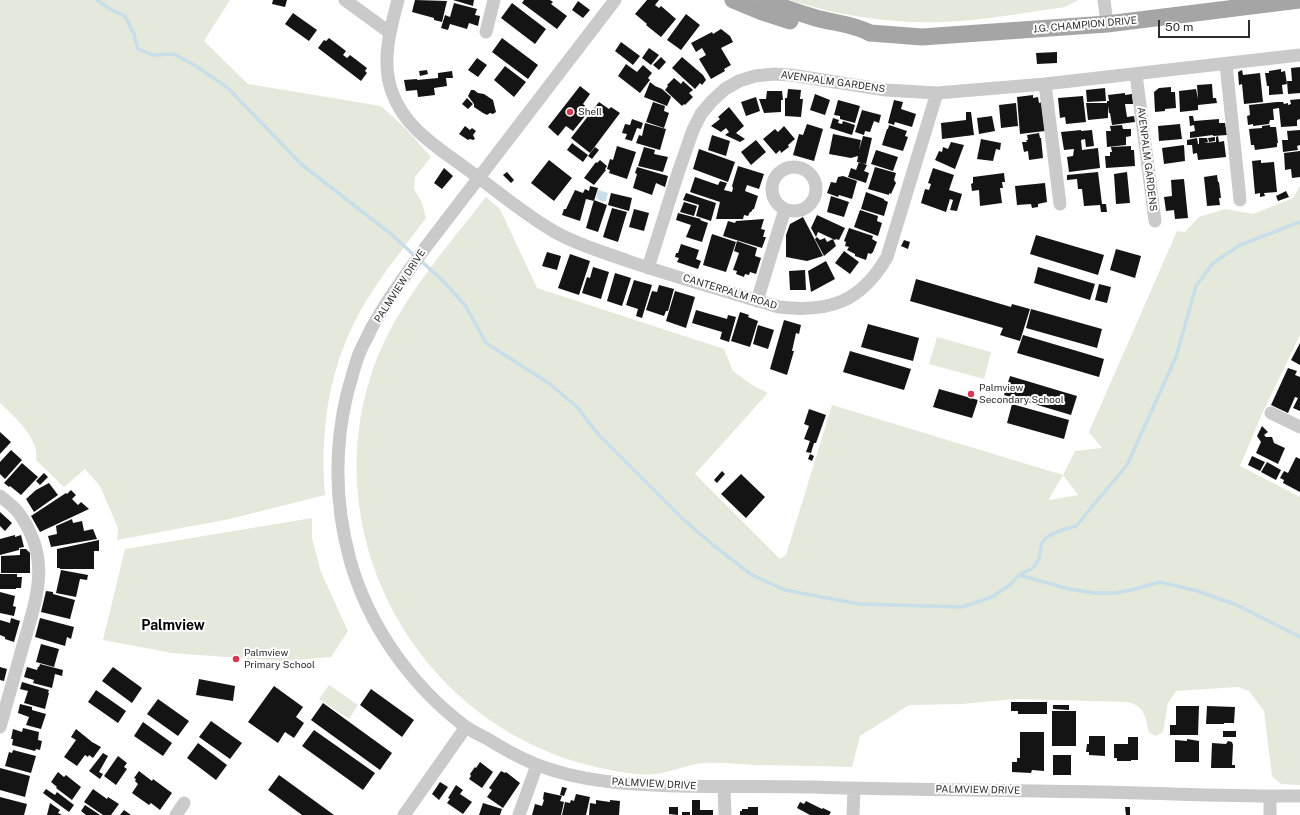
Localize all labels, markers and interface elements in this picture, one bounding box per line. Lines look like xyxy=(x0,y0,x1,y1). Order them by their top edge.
scale bar xyxy=(1160,12,1252,38)
street label: J.G. CHAMPION DRIVE xyxy=(1033,14,1137,36)
text: 50 m xyxy=(1165,20,1193,34)
street label: AVENPALM GARDENS xyxy=(780,69,886,95)
place label: Shell xyxy=(578,106,602,118)
street label: AVENPALM GARDENS xyxy=(1135,106,1159,212)
marker: Shell xyxy=(565,107,575,117)
street label: PALMVIEW DRIVE xyxy=(372,247,428,325)
street label: CANTERPALM ROAD xyxy=(681,272,779,312)
place label: Palmview Secondary School xyxy=(979,382,1064,406)
marker: Palmview Secondary School xyxy=(966,389,976,399)
district label: Palmview xyxy=(141,618,205,634)
place label: Palmview Primary School xyxy=(244,647,315,670)
marker: Palmview Primary School xyxy=(231,654,241,664)
street label: PALMVIEW DRIVE xyxy=(611,776,697,792)
street label: PALMVIEW DRIVE xyxy=(936,783,1020,797)

